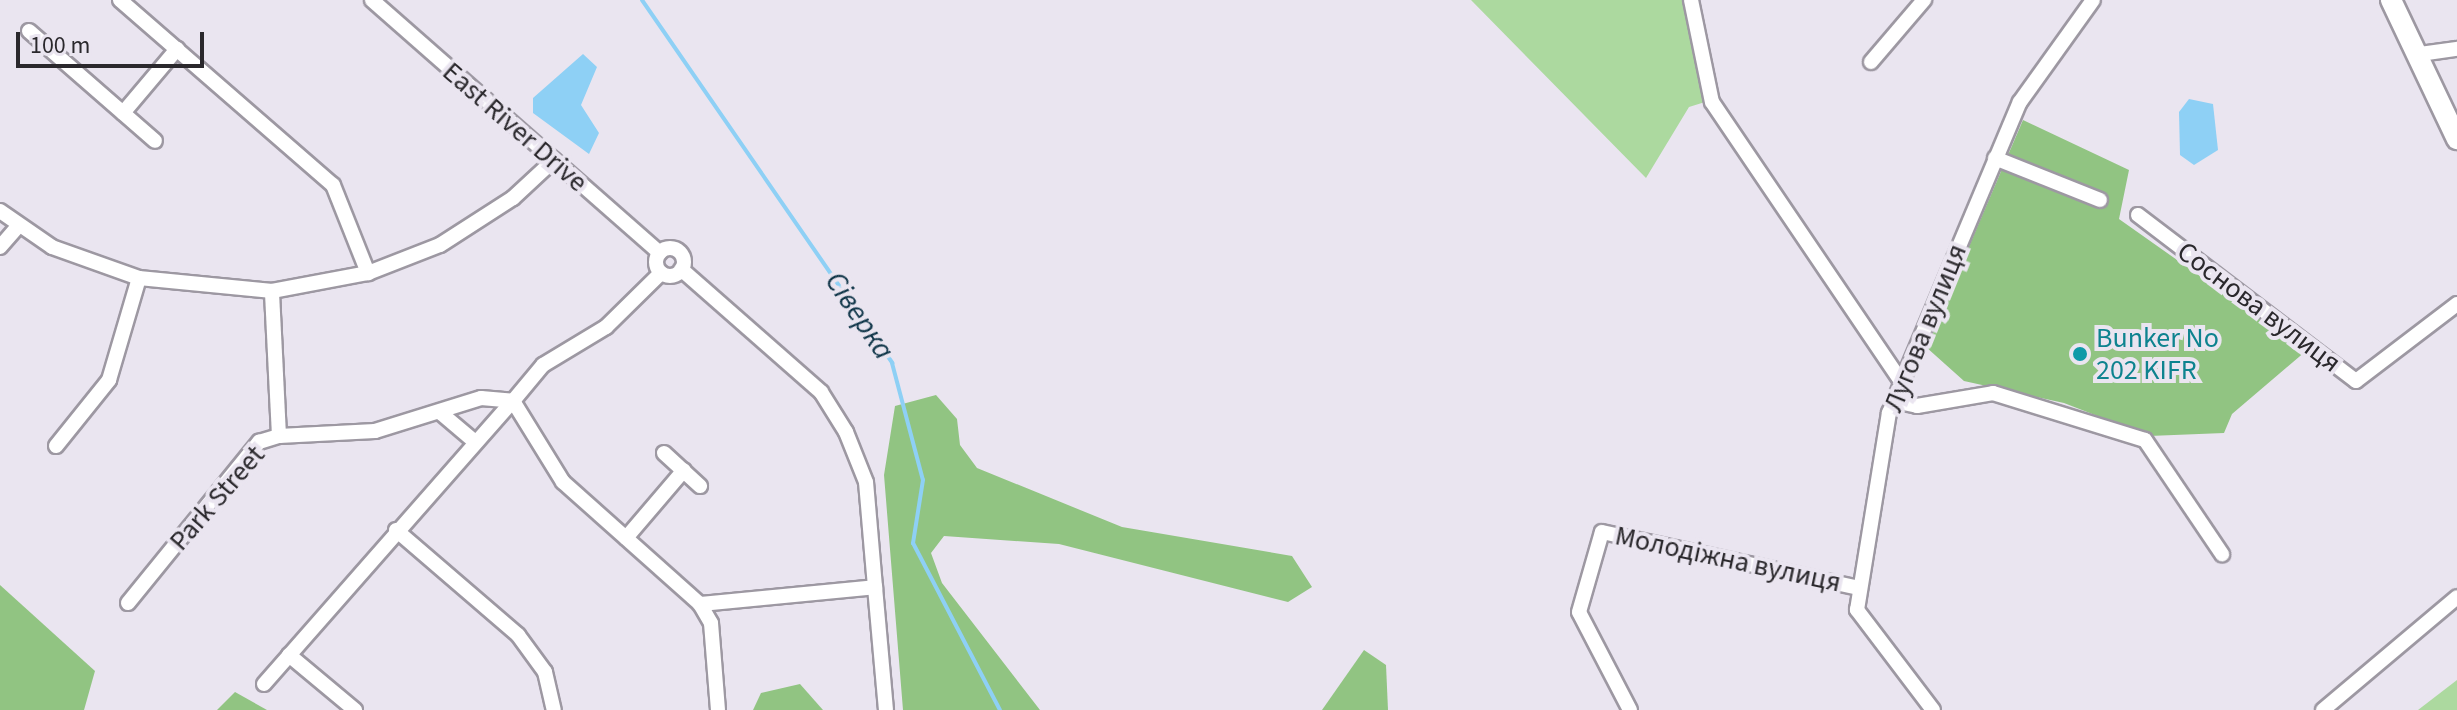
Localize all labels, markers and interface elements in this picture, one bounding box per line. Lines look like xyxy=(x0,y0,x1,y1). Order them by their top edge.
scale bar xyxy=(20,16,208,66)
text: 100 m xyxy=(30,28,90,63)
street label: Еаst Rіvеr Drive xyxy=(436,55,594,199)
street label: Соснова вулиця xyxy=(2170,234,2348,380)
street label: Лугова вулиця xyxy=(1876,239,1974,417)
water label: Сіверка xyxy=(817,265,901,367)
place label: Bunker No 202 KIFR xyxy=(2096,321,2219,387)
marker: Bunker No 202 KIFR xyxy=(2071,345,2089,363)
street label: Park Street xyxy=(162,439,272,557)
street label: Молодіжна вулиця xyxy=(1612,519,1844,599)

